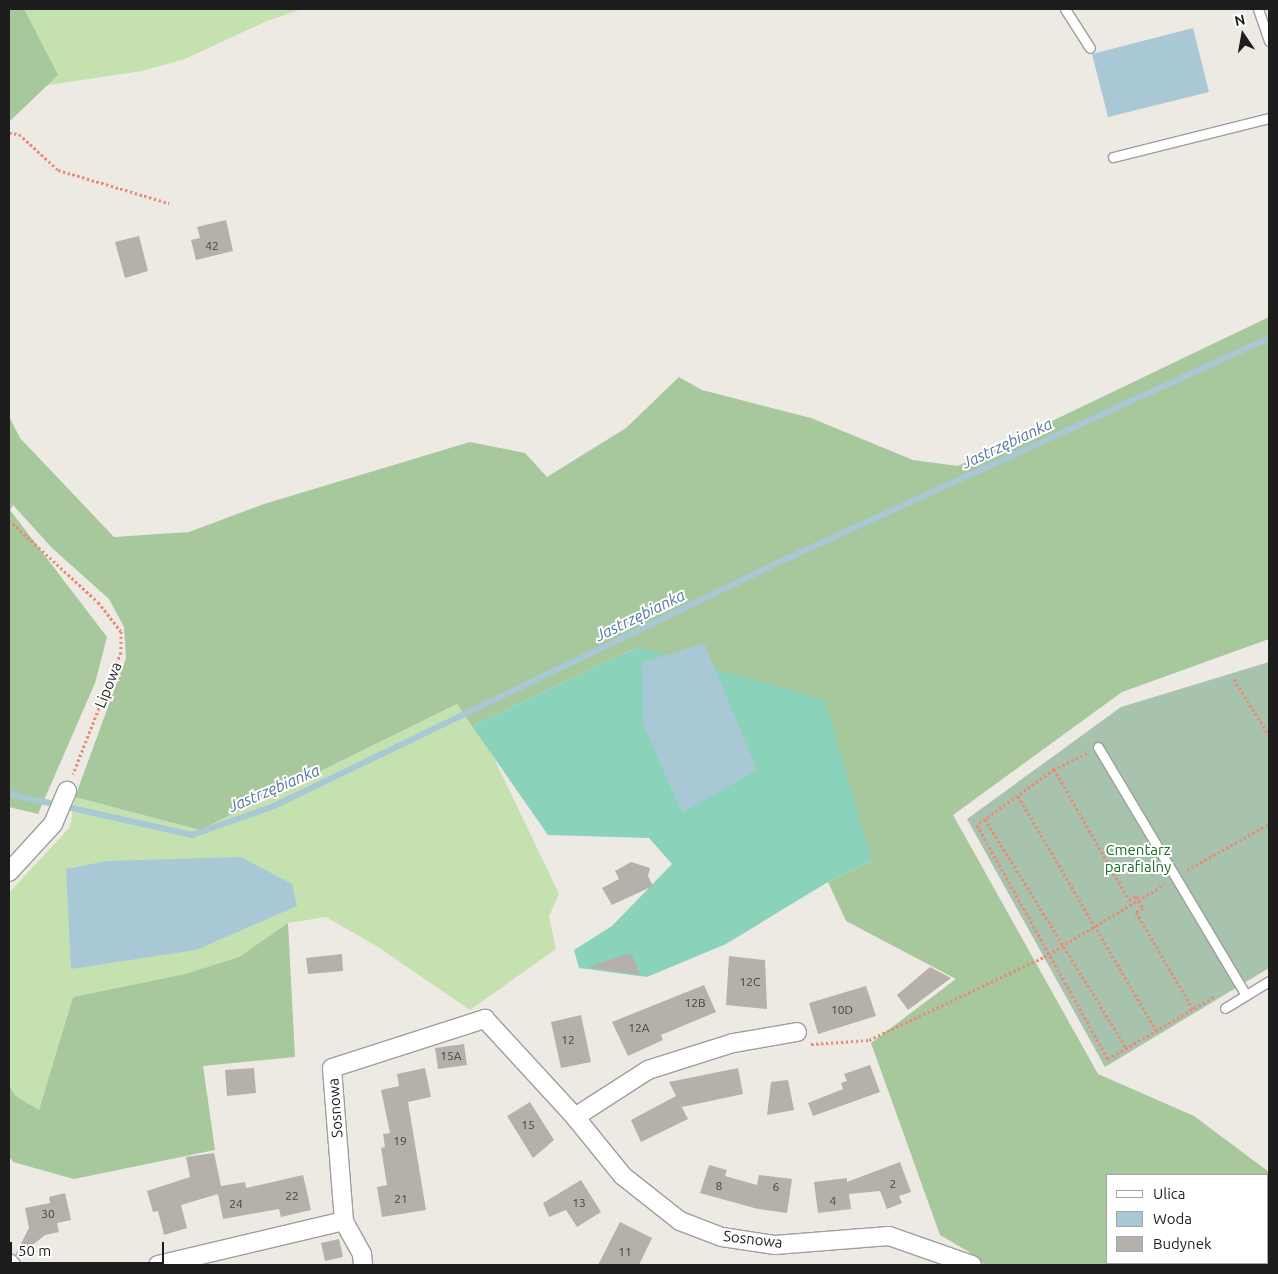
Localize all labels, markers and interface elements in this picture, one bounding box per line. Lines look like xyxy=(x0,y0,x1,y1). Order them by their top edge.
north arrow xyxy=(1218,10,1268,60)
text: N xyxy=(1233,11,1247,29)
house number: 42 xyxy=(205,239,219,253)
water label: Jastrzębianka xyxy=(959,414,1055,472)
water label: Jastrzębianka xyxy=(592,585,688,645)
street label: Lipowa xyxy=(91,659,125,711)
water label: Jastrzębianka xyxy=(225,760,323,816)
park label: Cmentarz parafialny xyxy=(1105,840,1171,875)
house number: 12C xyxy=(740,975,760,989)
house number: 12B xyxy=(684,996,706,1010)
house number: 10D xyxy=(831,1003,853,1017)
house number: 12A xyxy=(628,1021,650,1035)
house number: 12 xyxy=(561,1033,575,1047)
house number: 15A xyxy=(440,1049,462,1063)
street label: Sosnowa xyxy=(324,1078,346,1138)
house number: 15 xyxy=(521,1118,535,1132)
house number: 19 xyxy=(393,1134,407,1148)
legend xyxy=(1106,1174,1268,1264)
house number: 2 xyxy=(890,1177,896,1191)
house number: 8 xyxy=(716,1179,722,1193)
house number: 6 xyxy=(773,1180,779,1194)
text: Ulica xyxy=(1153,1185,1185,1202)
house number: 22 xyxy=(285,1189,299,1203)
house number: 21 xyxy=(394,1192,408,1206)
house number: 4 xyxy=(830,1194,836,1208)
house number: 13 xyxy=(572,1196,586,1210)
house number: 24 xyxy=(229,1197,243,1211)
house number: 30 xyxy=(41,1207,55,1221)
text: Woda xyxy=(1153,1210,1192,1227)
street label: Sosnowa xyxy=(722,1226,784,1252)
scale bar xyxy=(12,1232,166,1264)
text: Budynek xyxy=(1153,1235,1212,1252)
text: 50 m xyxy=(18,1242,51,1259)
house number: 11 xyxy=(618,1245,632,1259)

